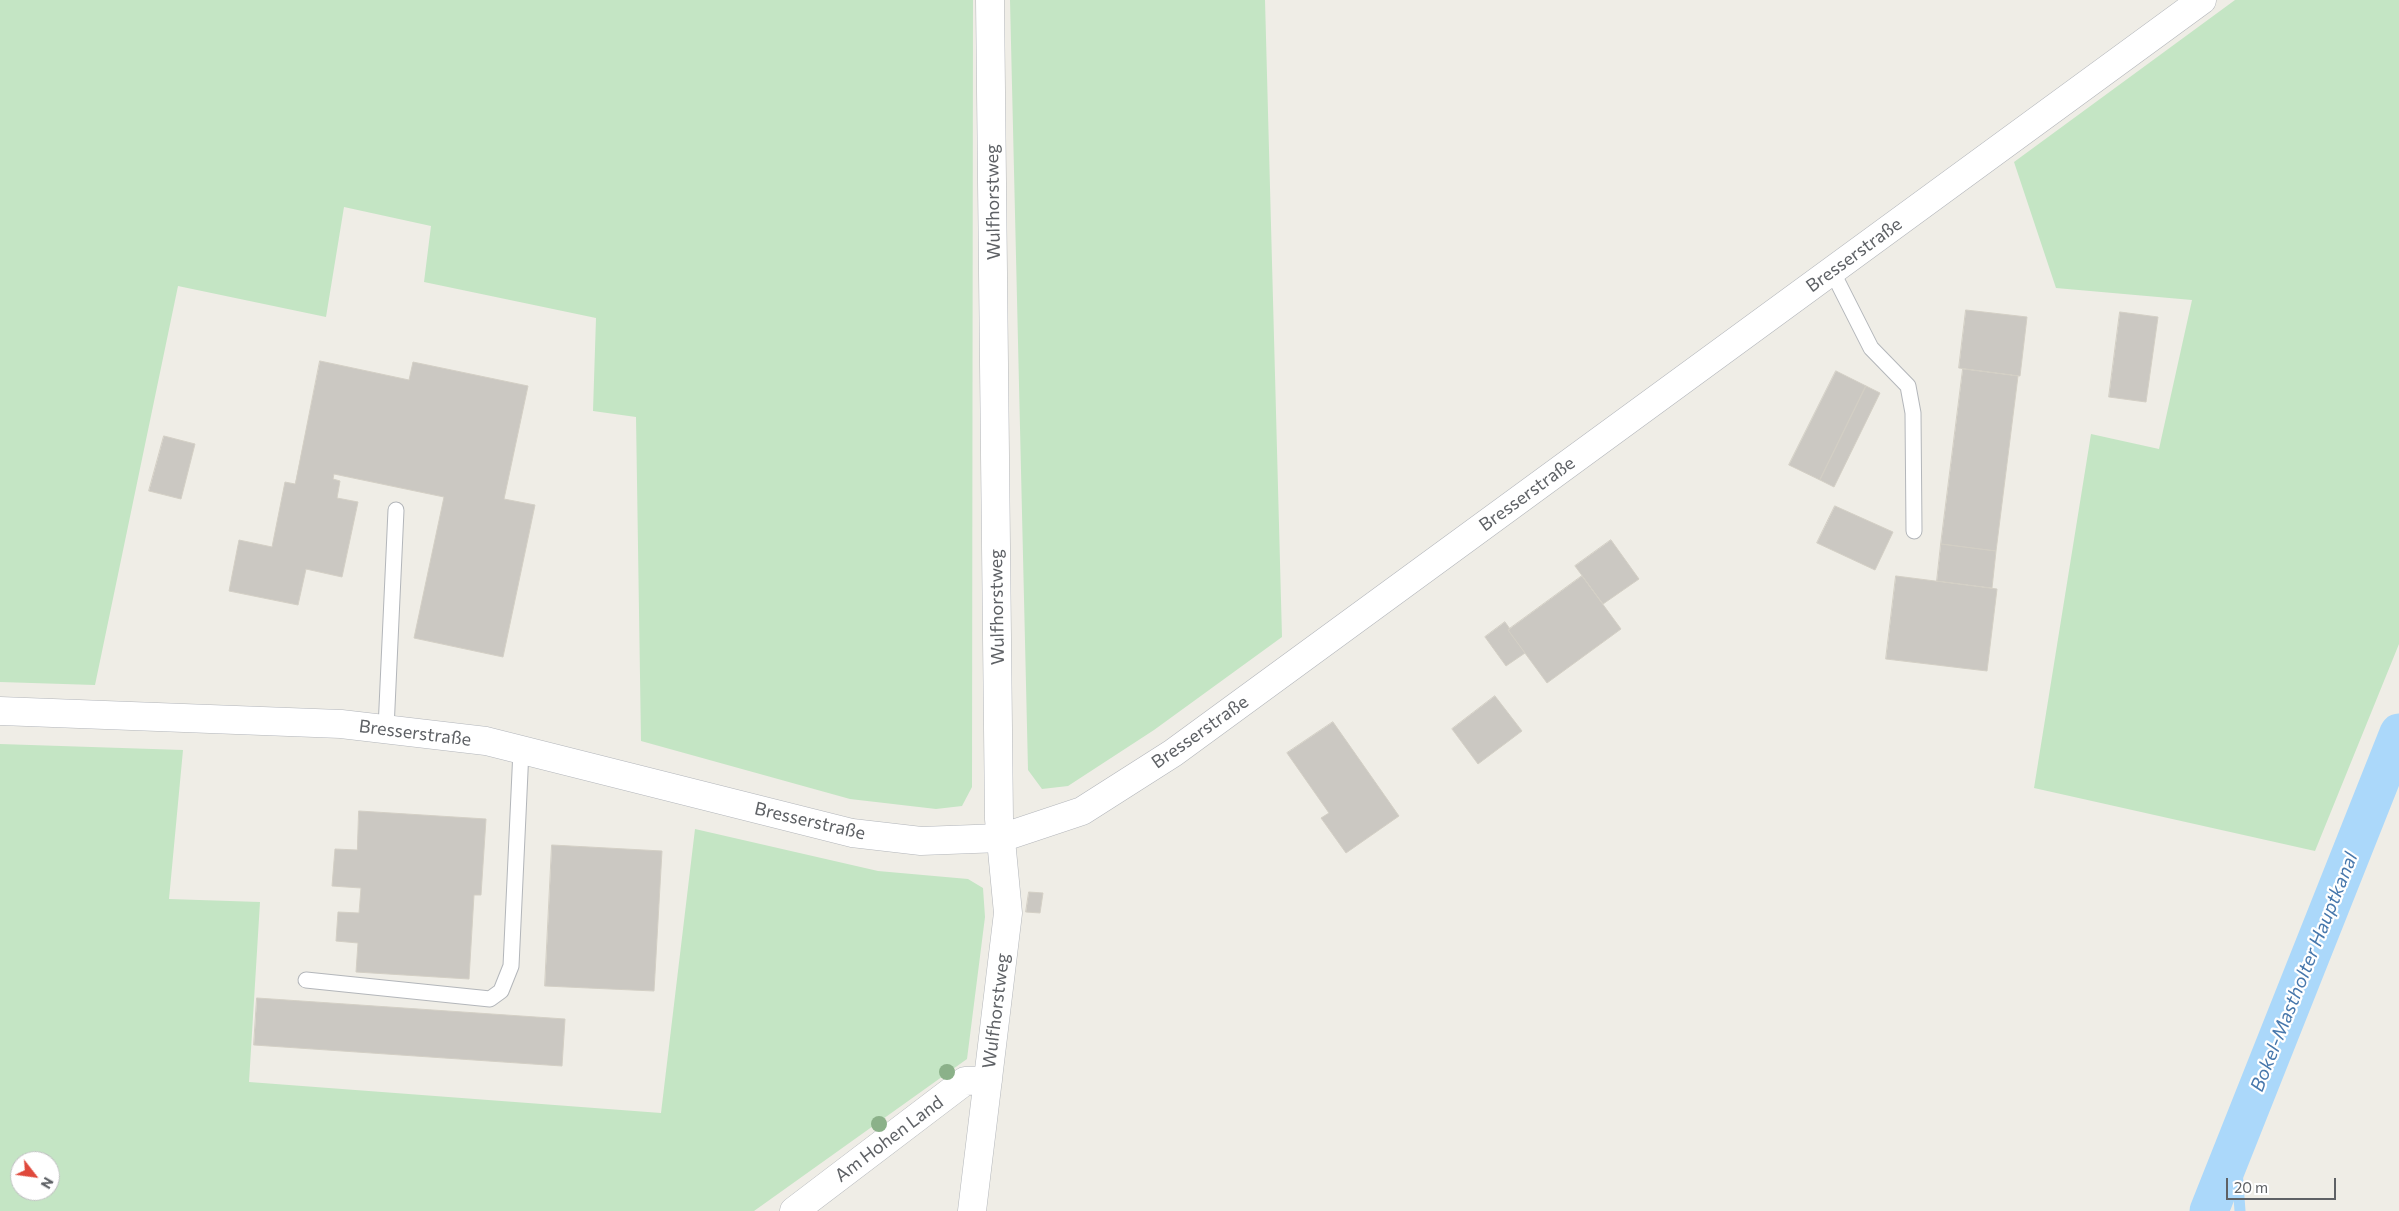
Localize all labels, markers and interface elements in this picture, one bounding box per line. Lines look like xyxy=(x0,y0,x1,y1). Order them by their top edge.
street label: Wulfhorstweg xyxy=(981,144,1005,260)
street label: Bresserstraße xyxy=(1802,213,1906,297)
street label: Bresserstraße xyxy=(1475,452,1579,536)
street label: Wulfhorstweg xyxy=(985,549,1009,665)
street label: Bresserstraße xyxy=(1147,691,1253,773)
street label: Bresserstraße xyxy=(358,715,472,751)
street label: Bresserstraße xyxy=(752,798,868,844)
water label: Bokel-Mastholter Hauptkanal xyxy=(2245,849,2363,1095)
street label: Wulfhorstweg xyxy=(978,952,1014,1070)
street label: Am Hohen Land xyxy=(831,1091,947,1187)
north arrow xyxy=(10,1151,60,1201)
scale bar xyxy=(2229,1168,2339,1200)
text: N xyxy=(38,1174,58,1192)
text: 20 m xyxy=(2234,1178,2268,1196)

